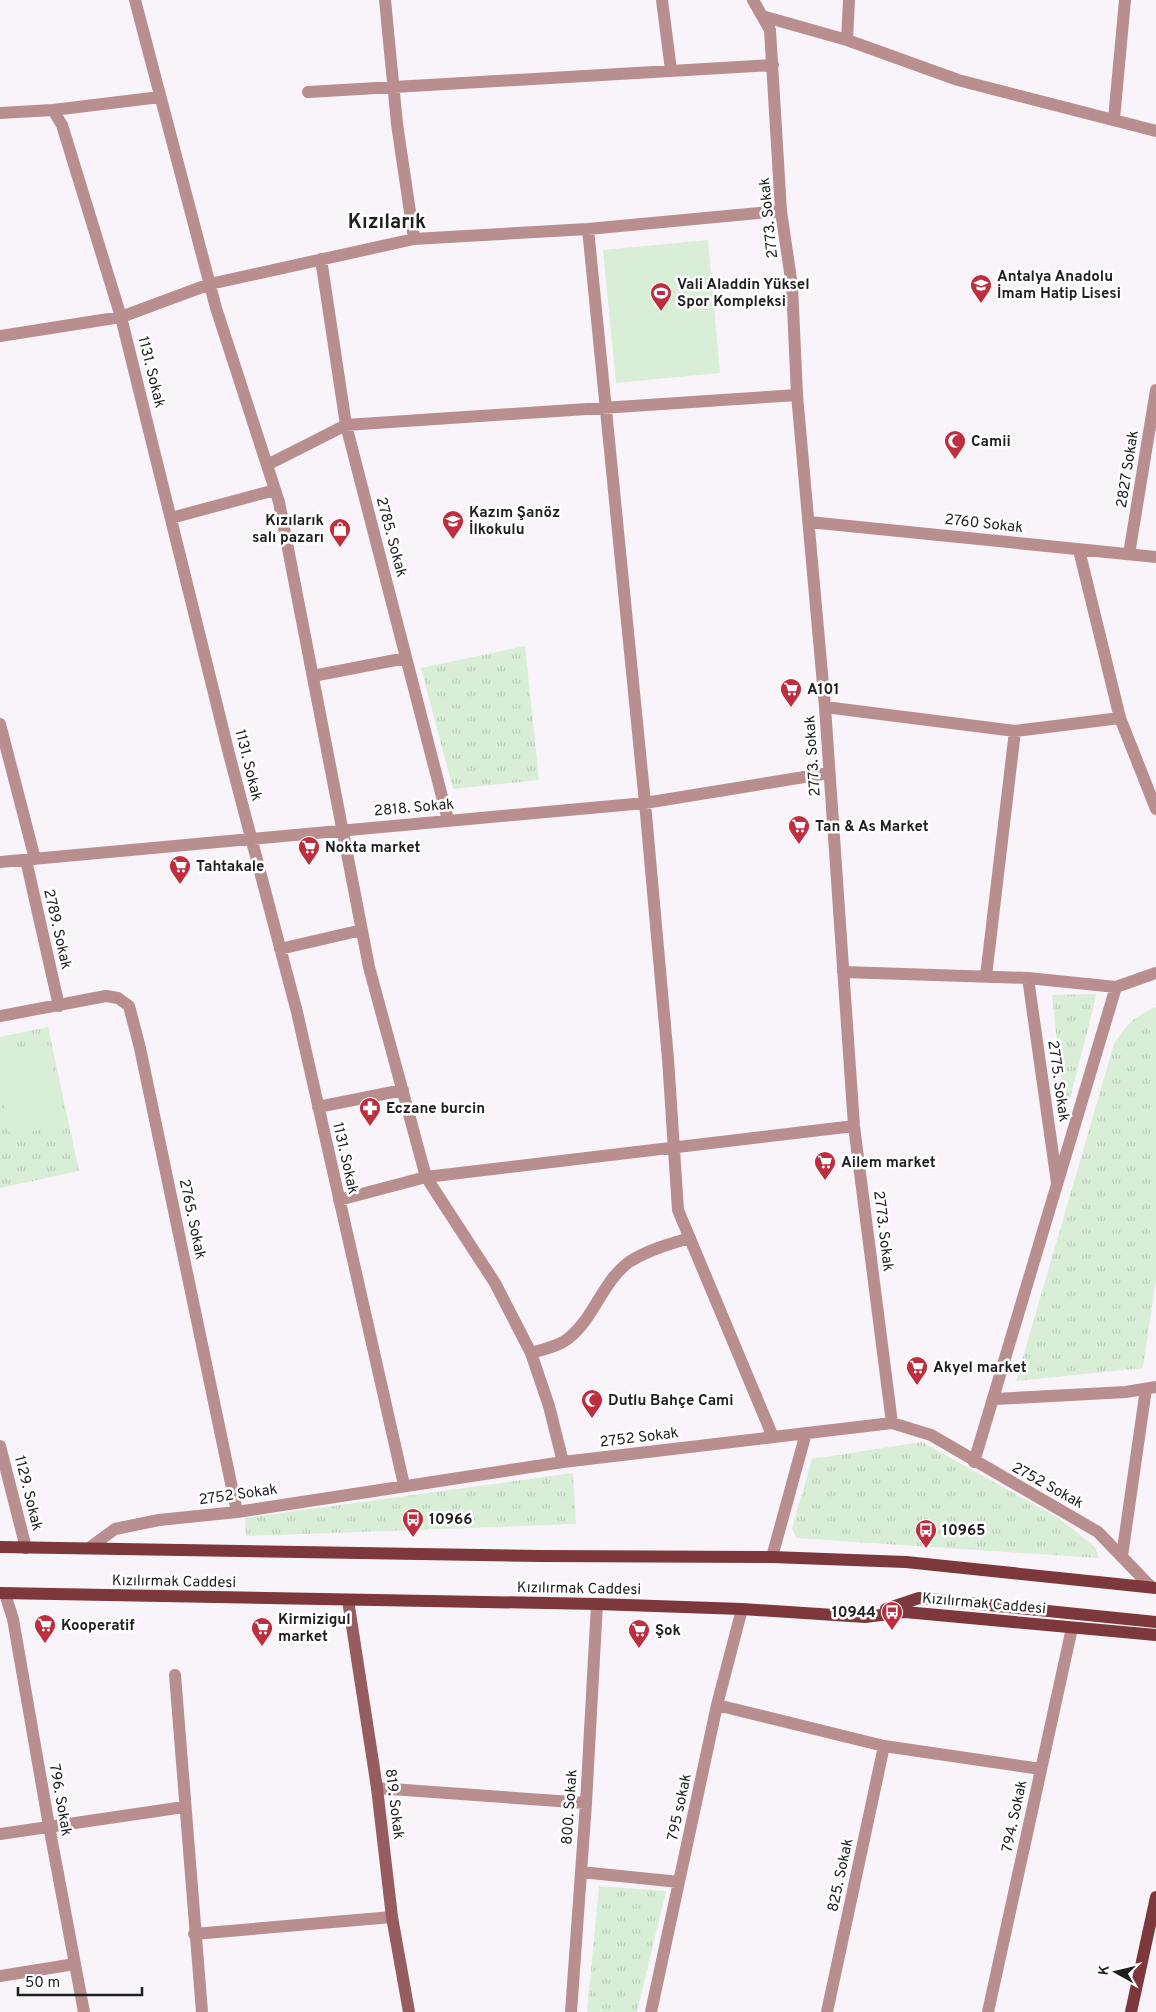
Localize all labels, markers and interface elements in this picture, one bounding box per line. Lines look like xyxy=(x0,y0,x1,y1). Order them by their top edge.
street label: 2773. Sokak xyxy=(756,176,783,259)
district label: Kızılarık xyxy=(348,210,426,236)
place label: Antalya Anadolu İmam Hatip Lisesi xyxy=(997,268,1121,304)
school or university icon: Antalya Anadolu İmam Hatip Lisesi xyxy=(969,273,993,304)
place label: Vali Aladdin Yüksel Spor Kompleksi xyxy=(677,276,810,312)
sports icon: Vali Aladdin Yüksel Spor Kompleksi xyxy=(649,281,673,312)
street label: 1131. Sokak xyxy=(132,335,169,410)
mosque icon: Camii xyxy=(943,429,967,460)
street label: 2827 Sokak xyxy=(1113,429,1144,509)
place label: Camii xyxy=(971,433,1011,452)
street label: 2785. Sokak xyxy=(371,495,410,580)
place label: Kazım Şanöz İlkokulu xyxy=(469,504,560,540)
school or university icon: Kazım Şanöz İlkokulu xyxy=(441,509,465,540)
street label: 2760 Sokak xyxy=(944,511,1024,538)
place label: Kızılarık salı pazarı xyxy=(252,512,324,548)
shop icon: Kızılarık salı pazarı xyxy=(328,517,352,548)
supermarket icon: A101 xyxy=(779,677,803,708)
place label: A101 xyxy=(807,681,839,700)
street label: 2773. Sokak xyxy=(801,715,826,797)
street label: 1131. Sokak xyxy=(229,728,266,803)
street label: 2818. Sokak xyxy=(373,796,455,821)
supermarket icon: Tan & As Market xyxy=(787,814,811,845)
place label: Tan & As Market xyxy=(815,818,929,837)
supermarket icon: Nokta market xyxy=(297,835,321,866)
place label: Nokta market xyxy=(325,839,421,858)
supermarket icon: Tahtakale xyxy=(168,854,192,885)
place label: Tahtakale xyxy=(196,858,264,877)
street label: 2789. Sokak xyxy=(38,887,75,971)
street label: 2775. Sokak xyxy=(1042,1039,1073,1123)
pharmacy icon: Eczane burcin xyxy=(358,1096,382,1127)
place label: Eczane burcin xyxy=(386,1100,485,1119)
street label: 1131. Sokak xyxy=(327,1121,362,1196)
supermarket icon: Ailem market xyxy=(813,1150,837,1181)
place label: Ailem market xyxy=(841,1154,936,1173)
street label: 2765. Sokak xyxy=(174,1177,209,1261)
street label: 2773. Sokak xyxy=(868,1190,897,1273)
supermarket icon: Akyel market xyxy=(905,1355,929,1386)
place label: Akyel market xyxy=(933,1359,1027,1378)
mosque icon: Dutlu Bahçe Cami xyxy=(580,1388,604,1419)
place label: Dutlu Bahçe Cami xyxy=(608,1392,733,1411)
street label: 2752 Sokak xyxy=(599,1424,680,1453)
street label: 1129. Sokak xyxy=(9,1454,46,1533)
street label: 2752 Sokak xyxy=(1008,1459,1087,1514)
street label: 2752 Sokak xyxy=(198,1481,279,1510)
bus stop icon: 10966 xyxy=(401,1507,425,1538)
place label: 10966 xyxy=(429,1511,473,1530)
bus stop icon: 10965 xyxy=(914,1518,938,1549)
place label: 10965 xyxy=(942,1522,985,1541)
street label: Kızılırmak Caddesi xyxy=(112,1572,236,1593)
street label: Kızılırmak Caddesi xyxy=(517,1579,641,1600)
street label: Kızılırmak Caddesi xyxy=(921,1590,1047,1619)
bus stop icon: 10944 xyxy=(880,1600,904,1631)
place label: 10944 xyxy=(832,1604,876,1623)
place label: Kirmizigul market xyxy=(278,1611,351,1647)
supermarket icon: Kooperatif xyxy=(33,1613,57,1644)
supermarket icon: Kirmizigul market xyxy=(250,1616,274,1647)
place label: Kooperatif xyxy=(61,1617,135,1636)
supermarket icon: Şok xyxy=(627,1618,651,1649)
place label: Şok xyxy=(655,1622,681,1641)
street label: 796. Sokak xyxy=(44,1763,75,1838)
street label: 819. Sokak xyxy=(380,1768,407,1841)
street label: 800. Sokak xyxy=(558,1769,583,1845)
street label: 795 sokak xyxy=(664,1772,697,1843)
street label: 794. Sokak xyxy=(999,1778,1032,1854)
street label: 825. Sokak xyxy=(824,1837,859,1914)
north arrow xyxy=(1091,1947,1141,1997)
scale bar xyxy=(18,1964,141,1996)
text: K xyxy=(1096,1964,1114,1976)
text: 50 m xyxy=(25,1974,60,1993)

